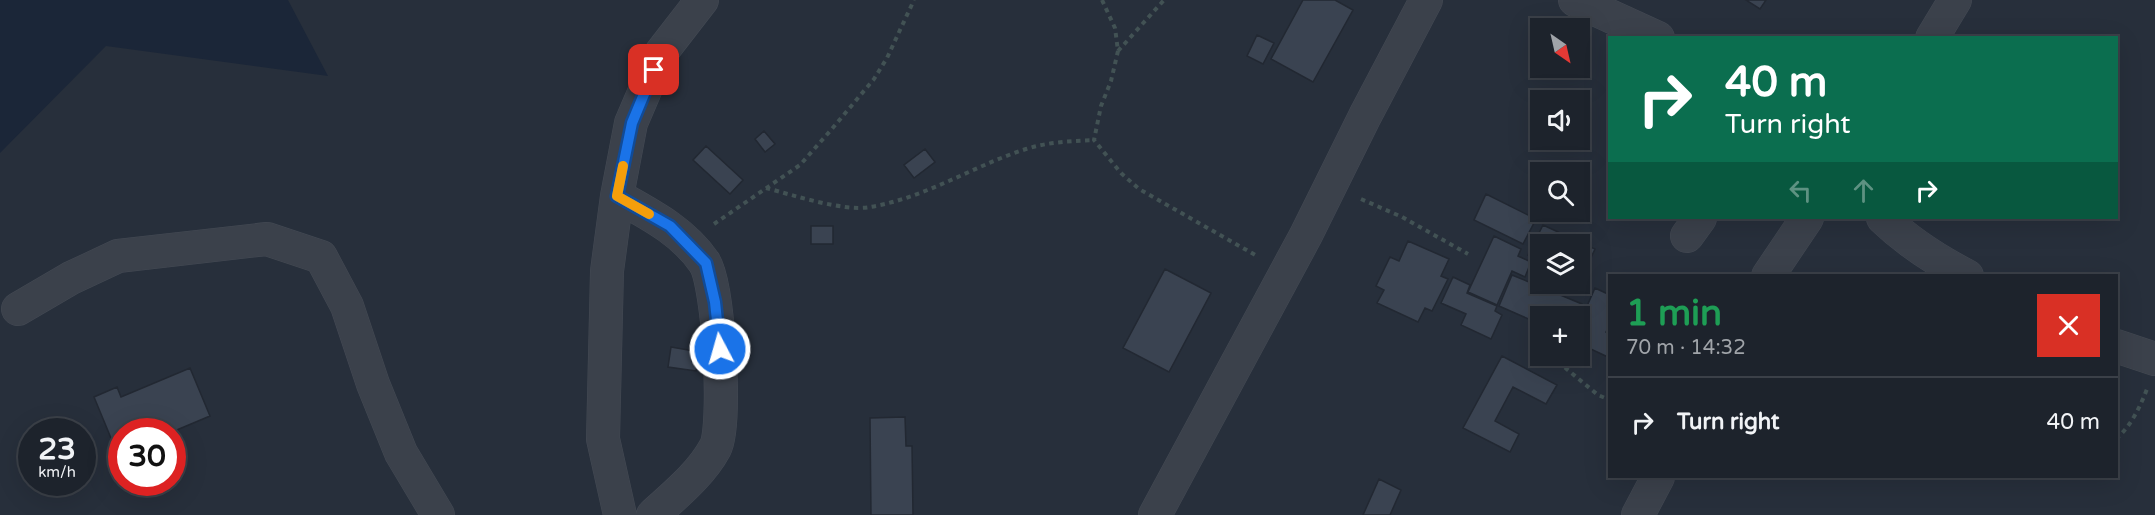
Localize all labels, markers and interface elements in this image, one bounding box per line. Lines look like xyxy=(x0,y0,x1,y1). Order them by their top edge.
north arrow xyxy=(1530,18,1590,78)
map controls xyxy=(1530,18,1590,366)
pin xyxy=(628,44,679,95)
icon: arrive xyxy=(637,53,670,86)
text: 40 m xyxy=(1725,57,1827,108)
icon: right xyxy=(1626,60,1704,138)
button: sound xyxy=(1530,90,1590,150)
text: Turn right xyxy=(1725,108,1851,141)
button: search xyxy=(1530,162,1590,222)
icon: left xyxy=(1784,174,1817,207)
icon: ahead xyxy=(1847,174,1880,207)
icon: right xyxy=(1910,174,1943,207)
button: layers xyxy=(1530,234,1590,294)
text: 1 min xyxy=(1626,292,1722,335)
button: close xyxy=(2037,294,2100,357)
button: + xyxy=(1530,306,1590,366)
position arrow xyxy=(688,317,752,381)
text: 70 m · 14:32 xyxy=(1626,336,1746,360)
icon: right xyxy=(1626,406,1659,439)
text: Turn right xyxy=(1677,409,1779,435)
text: 40 m xyxy=(2046,409,2100,435)
speed limit sign: 30 xyxy=(108,418,186,496)
text: 23 xyxy=(38,431,76,468)
text: km/h xyxy=(38,463,76,481)

